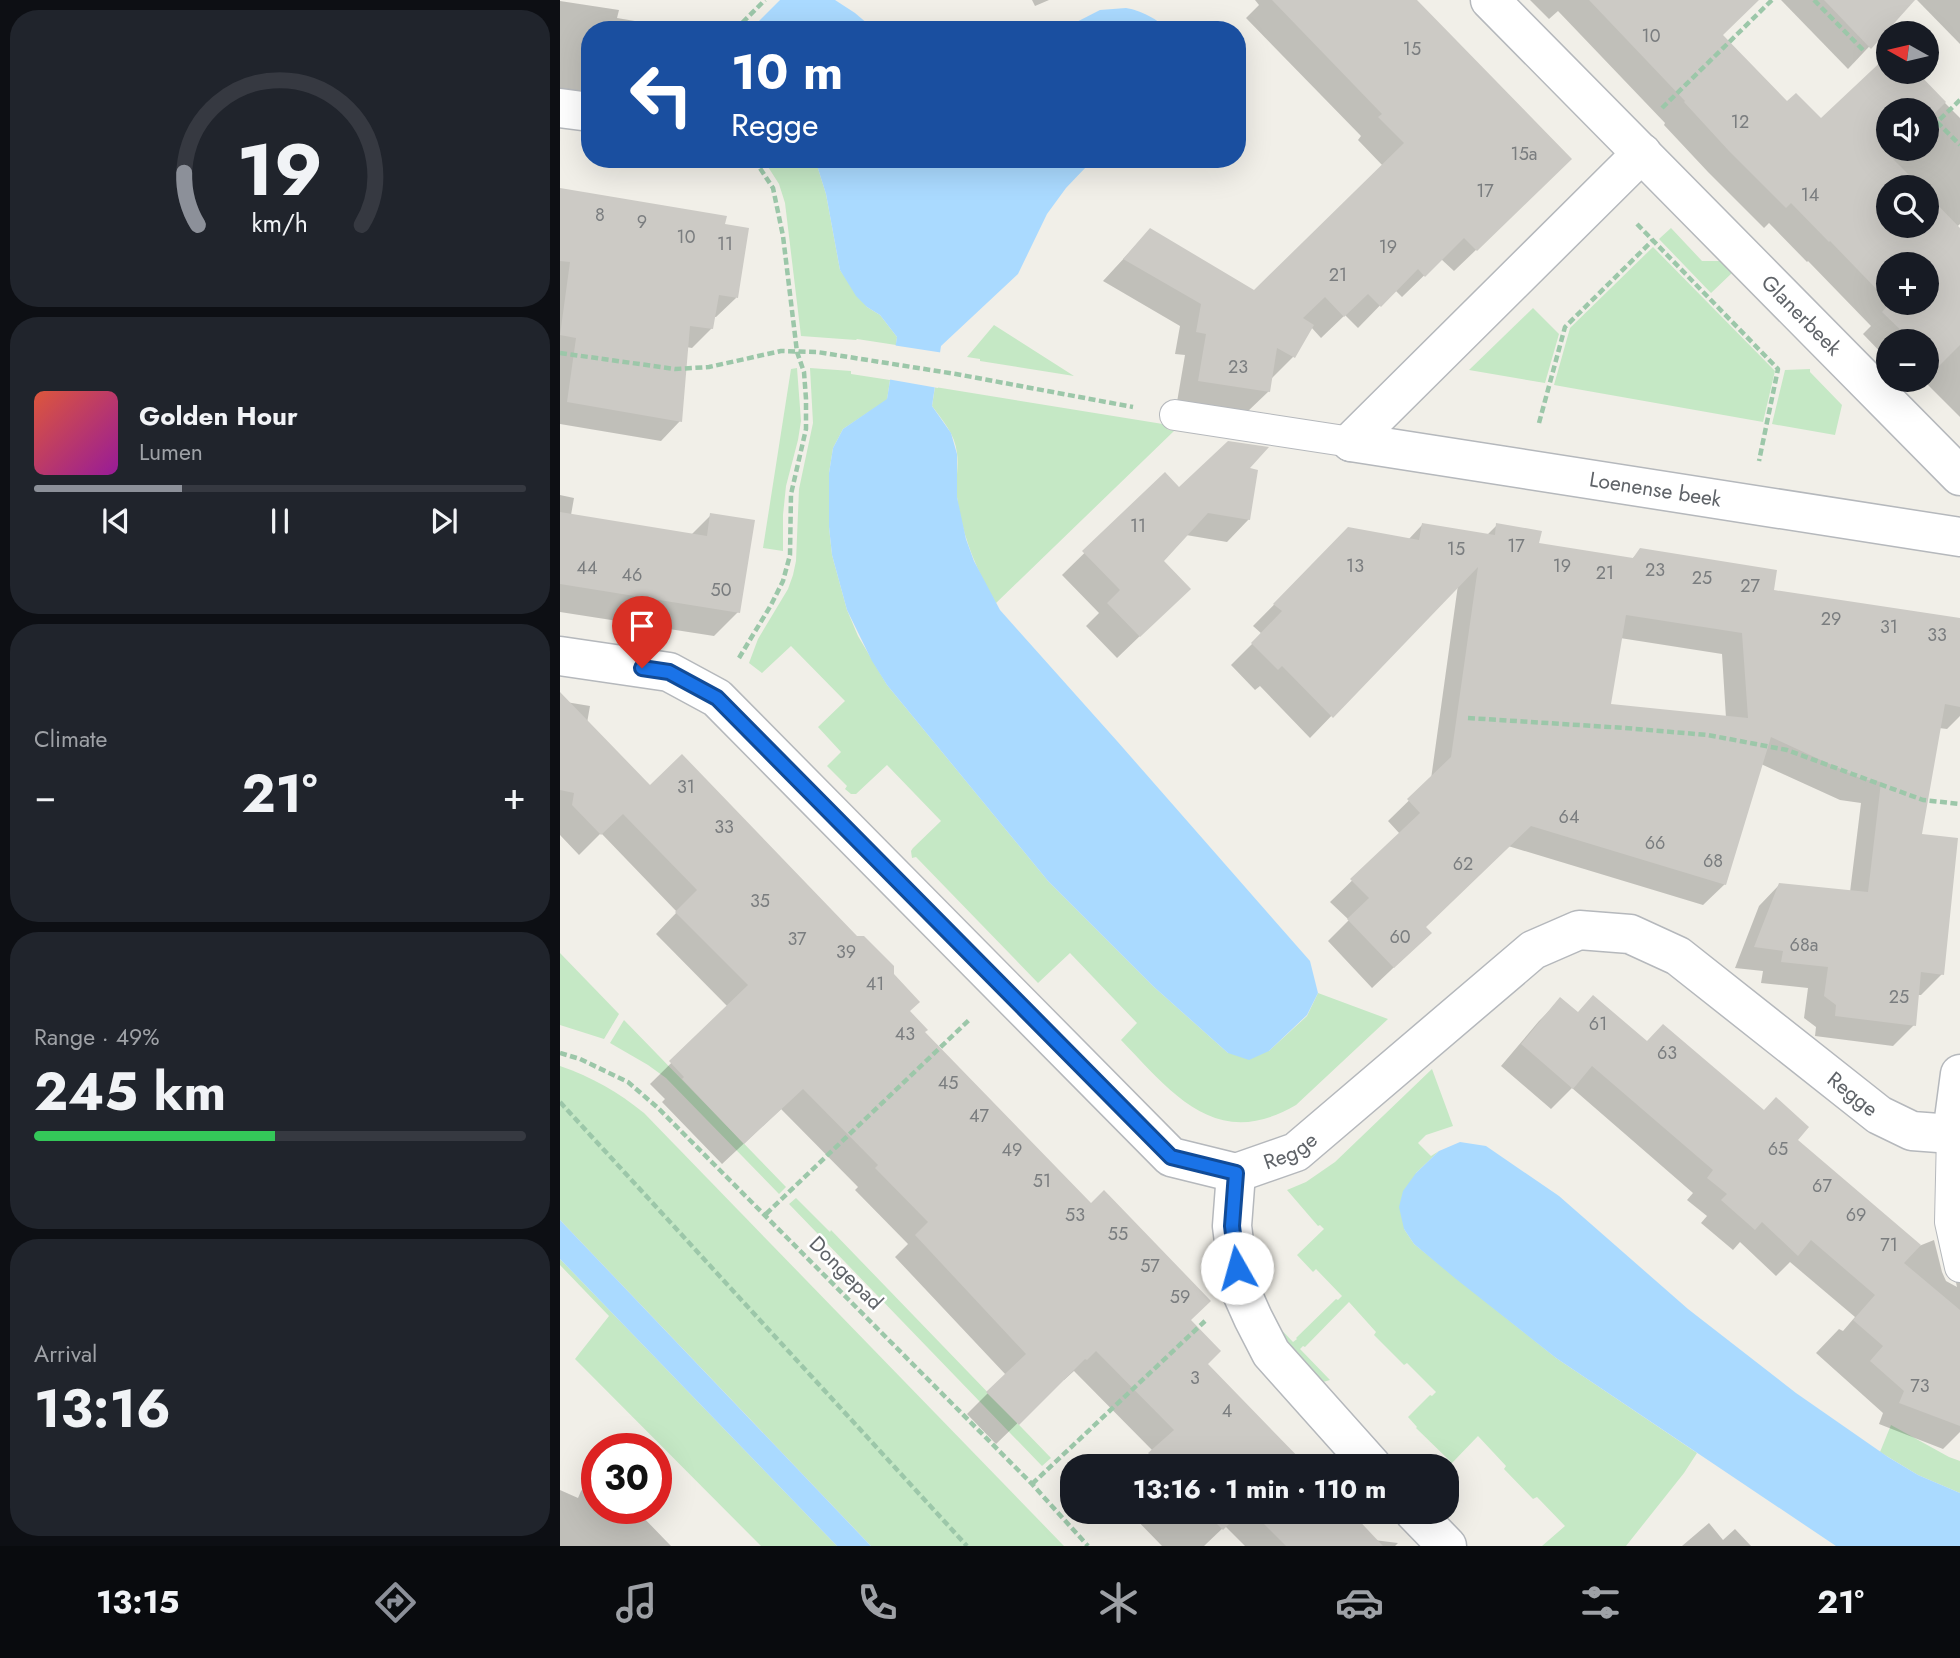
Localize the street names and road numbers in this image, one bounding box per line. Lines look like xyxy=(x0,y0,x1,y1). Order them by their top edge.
street label: Glanerbeek xyxy=(1754,268,1849,363)
street label: Loenense beek xyxy=(1587,464,1724,515)
street label: Regge xyxy=(1821,1065,1885,1124)
street label: Regge xyxy=(1259,1125,1324,1177)
street label: Dongepad xyxy=(802,1229,890,1317)

